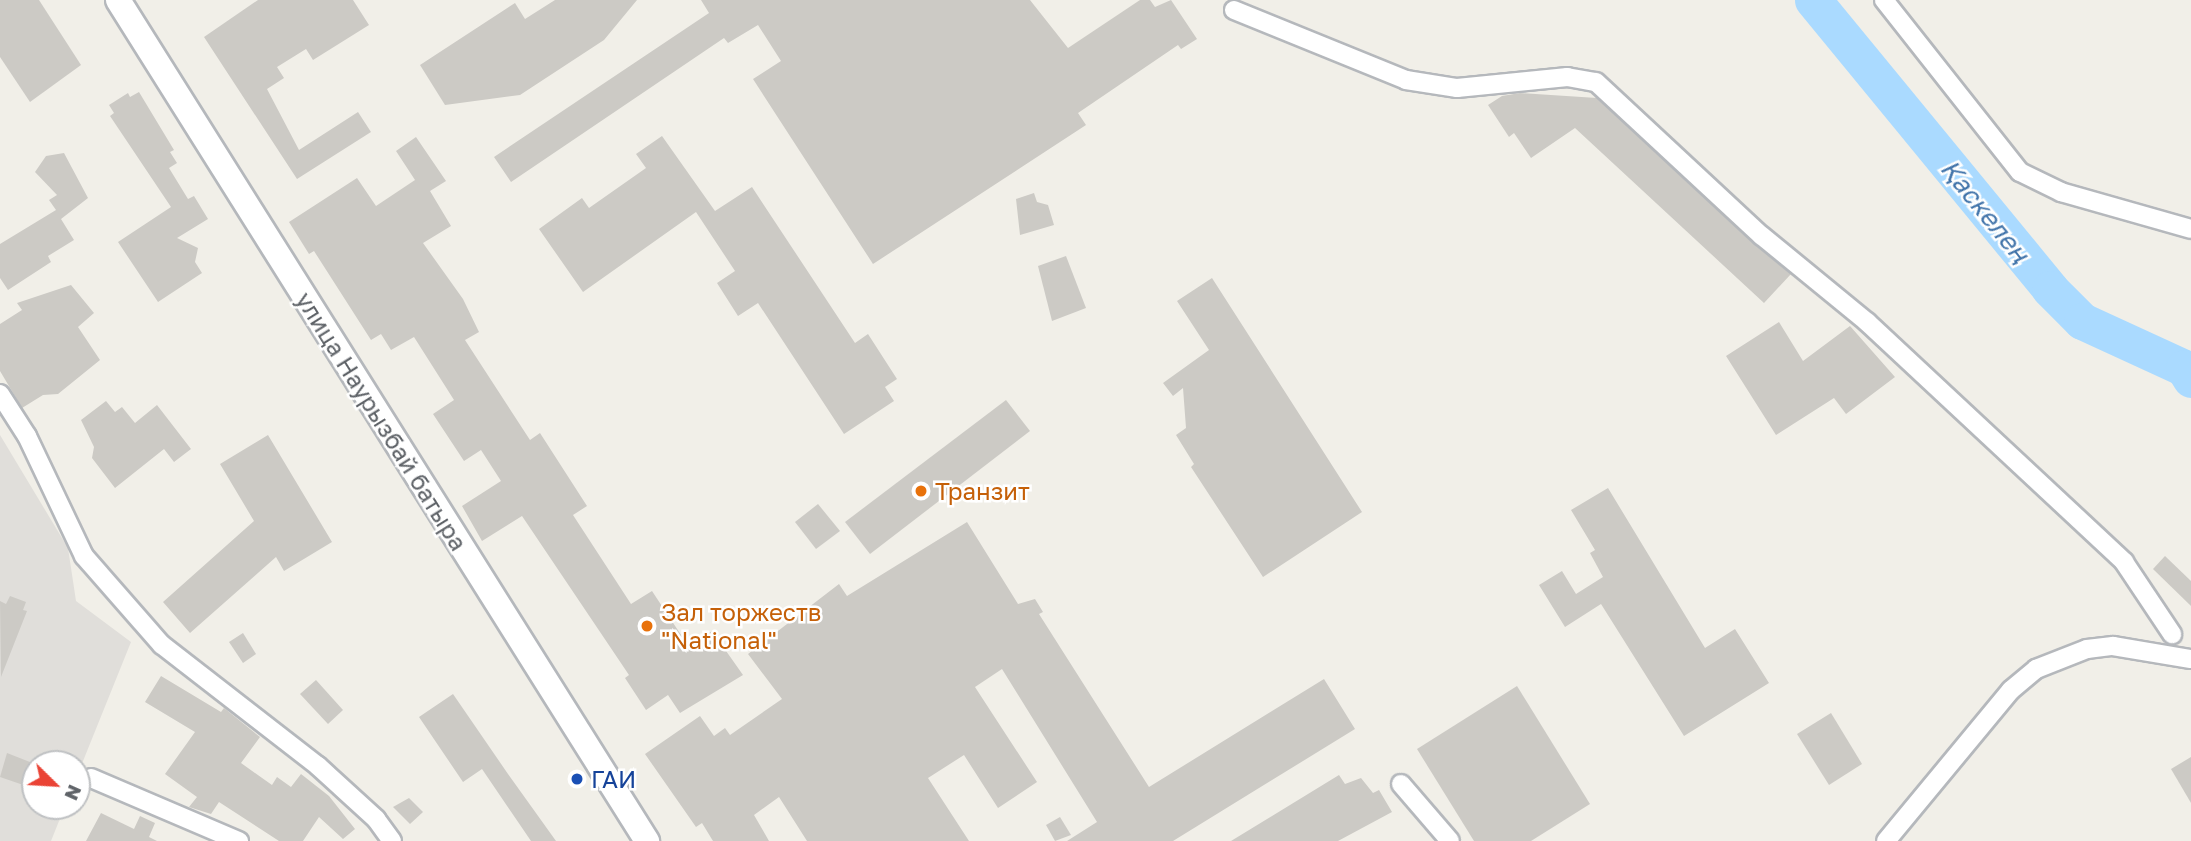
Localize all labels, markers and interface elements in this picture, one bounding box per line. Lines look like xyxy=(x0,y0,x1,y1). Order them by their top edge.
water label: Қаскелең xyxy=(1934,153,2036,269)
street label: улица Наурызбай батыра xyxy=(290,286,474,556)
place label: Транзит xyxy=(935,477,1030,505)
marker: Транзит xyxy=(913,483,929,499)
place label: Зал торжеств "National" xyxy=(661,598,821,654)
marker: Зал торжеств "National" xyxy=(639,618,655,634)
north arrow xyxy=(21,750,91,820)
place label: ГАИ xyxy=(591,765,636,793)
marker: ГАИ xyxy=(569,771,585,787)
text: N xyxy=(60,782,87,804)

